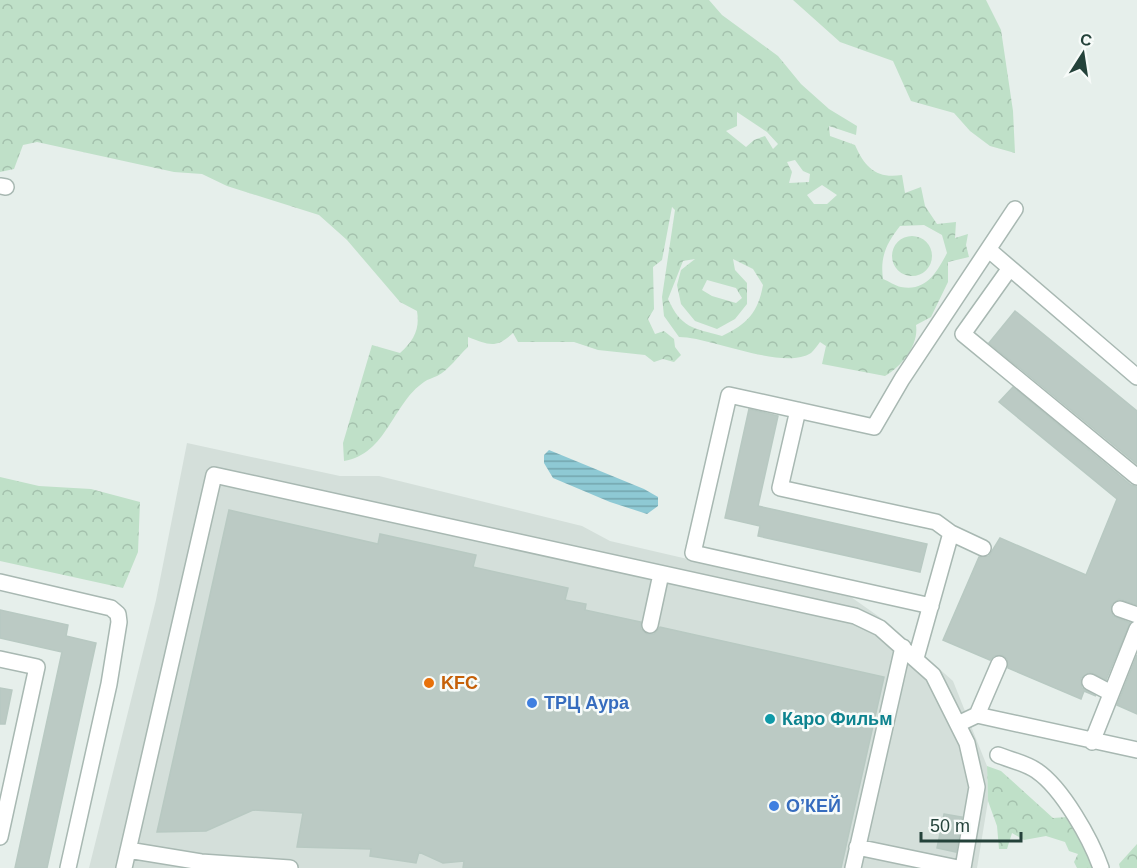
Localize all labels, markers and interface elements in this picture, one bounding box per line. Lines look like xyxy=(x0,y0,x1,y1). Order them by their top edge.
north arrow xyxy=(1053,24,1113,84)
text: С xyxy=(1079,30,1094,49)
place label: KFC xyxy=(441,673,478,693)
marker: KFC xyxy=(422,676,436,690)
place label: ТРЦ Аура xyxy=(544,693,630,713)
marker: ТРЦ Аура xyxy=(525,696,539,710)
place label: Каро Фильм xyxy=(782,709,892,729)
marker: Каро Фильм xyxy=(763,712,777,726)
place label: О’КЕЙ xyxy=(786,795,841,816)
marker: О’КЕЙ xyxy=(767,799,781,813)
scale bar xyxy=(921,805,1022,843)
text: 50 m xyxy=(930,816,970,836)

